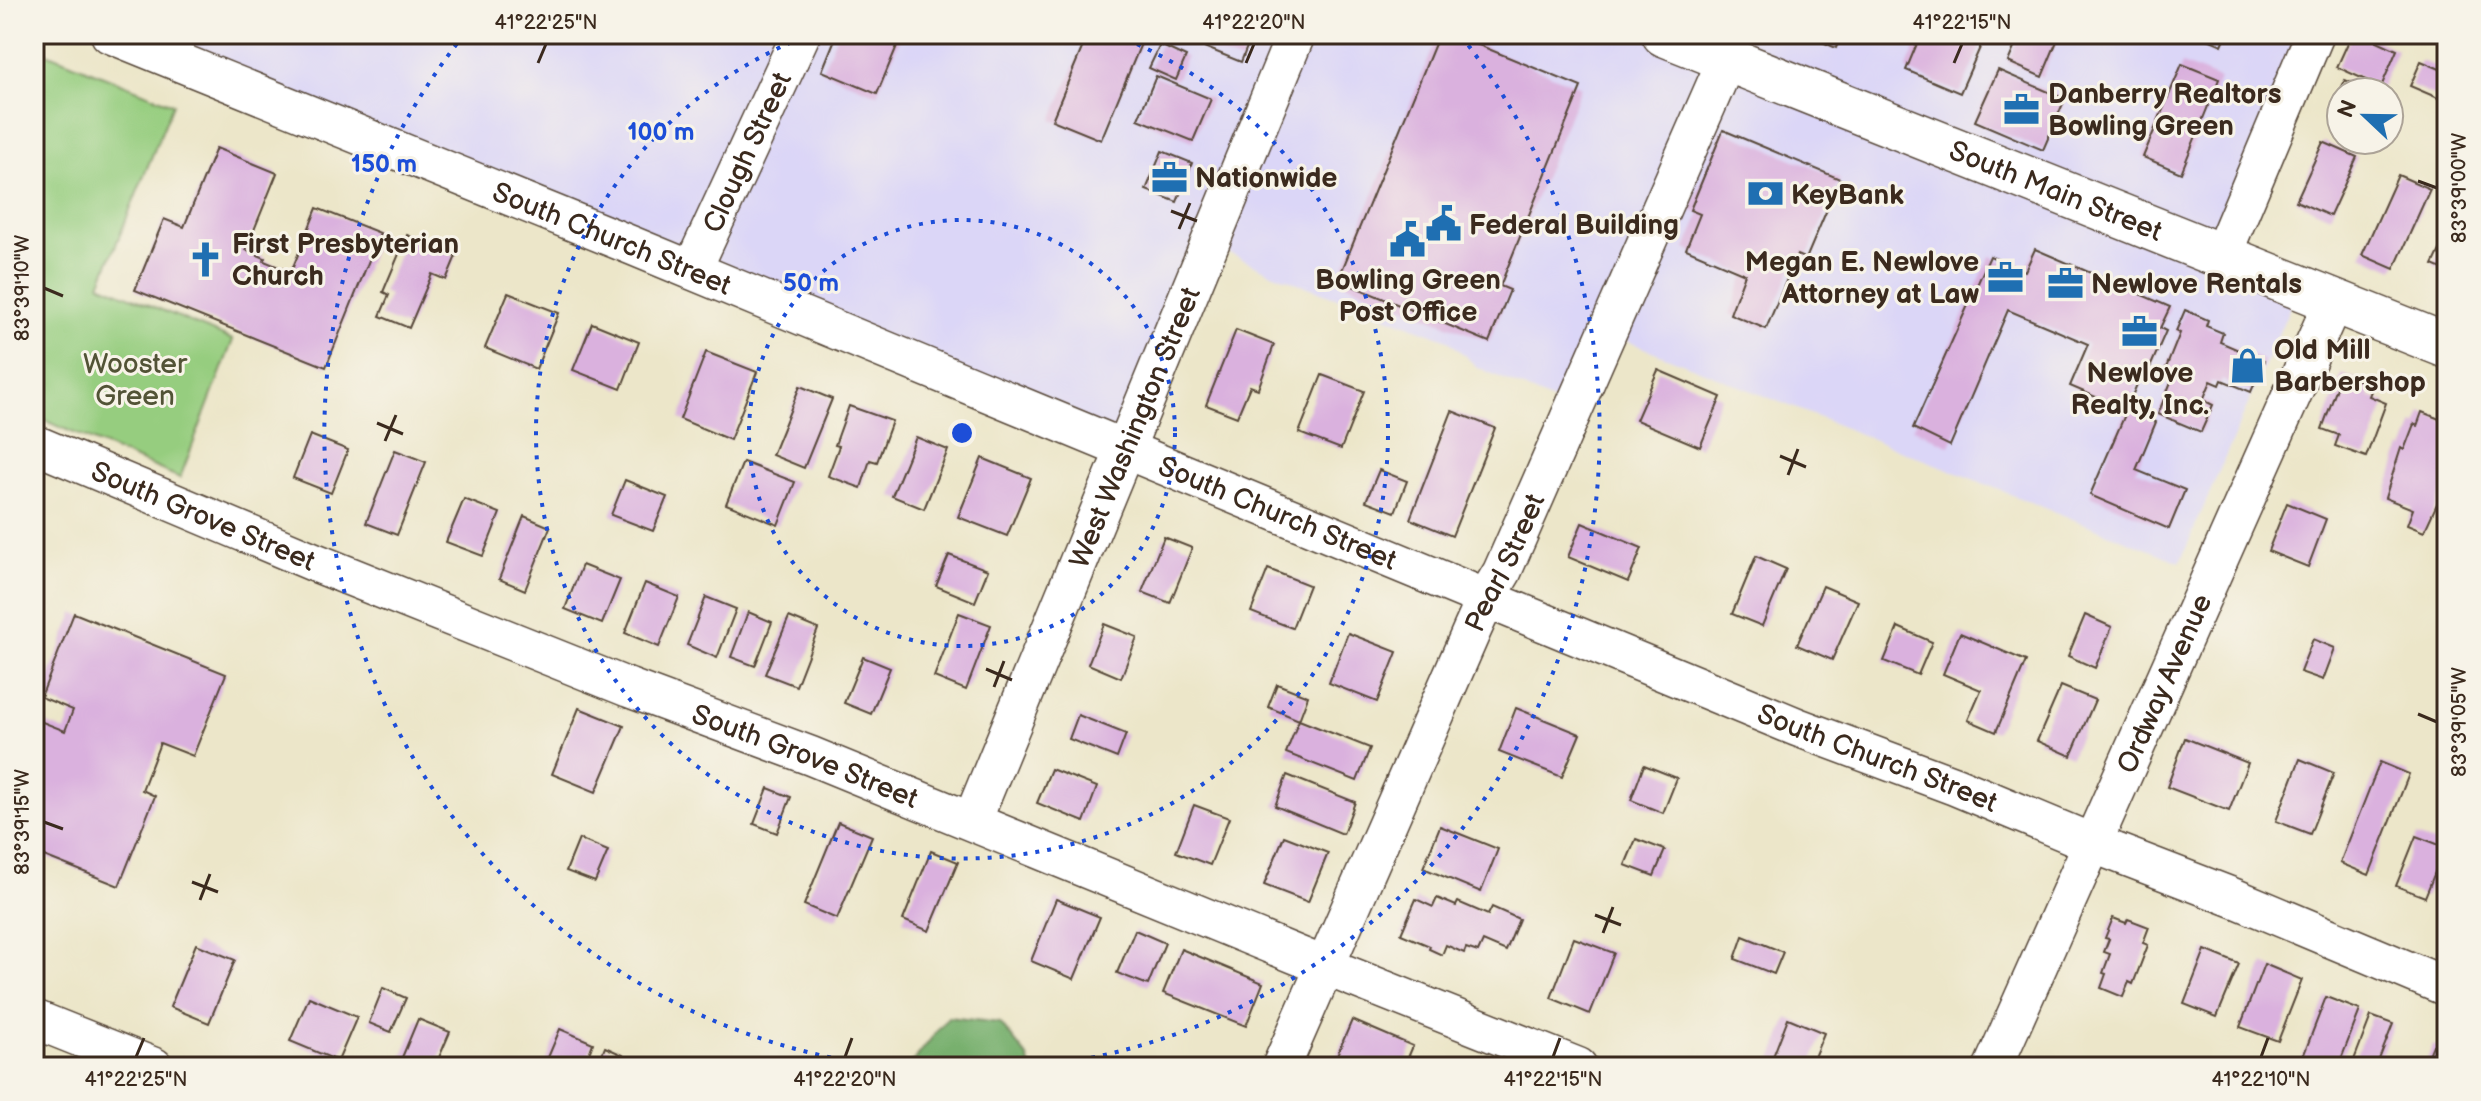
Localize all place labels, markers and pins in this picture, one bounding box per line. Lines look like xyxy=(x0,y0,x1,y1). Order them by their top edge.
place label: Danberry Realtors Bowling Green xyxy=(2048,78,2282,143)
office icon: Danberry Realtors Bowling Green xyxy=(2003,90,2041,128)
office icon: Nationwide xyxy=(1150,158,1188,196)
place label: Nationwide xyxy=(1195,162,1337,195)
bank icon: KeyBank xyxy=(1746,175,1784,213)
place label: KeyBank xyxy=(1791,179,1904,212)
public building icon: Federal Building xyxy=(1424,205,1462,243)
place label: Federal Building xyxy=(1469,209,1679,242)
public building icon: Bowling Green Post Office xyxy=(1389,220,1427,258)
place label: First Presbyterian Church xyxy=(232,228,459,293)
church icon: First Presbyterian Church xyxy=(187,240,225,278)
place label: Megan E. Newlove Attorney at Law xyxy=(1745,246,1980,311)
office icon: Megan E. Newlove Attorney at Law xyxy=(1986,258,2024,296)
place label: Bowling Green Post Office xyxy=(1315,264,1501,329)
office icon: Newlove Rentals xyxy=(2046,264,2084,302)
place label: Newlove Rentals xyxy=(2091,268,2302,301)
office icon: Newlove Realty, Inc. xyxy=(2121,313,2159,351)
place label: Old Mill Barbershop xyxy=(2274,334,2426,399)
shop icon: Old Mill Barbershop xyxy=(2229,346,2267,384)
place label: Newlove Realty, Inc. xyxy=(2071,357,2209,422)
centre of rings xyxy=(948,419,976,447)

